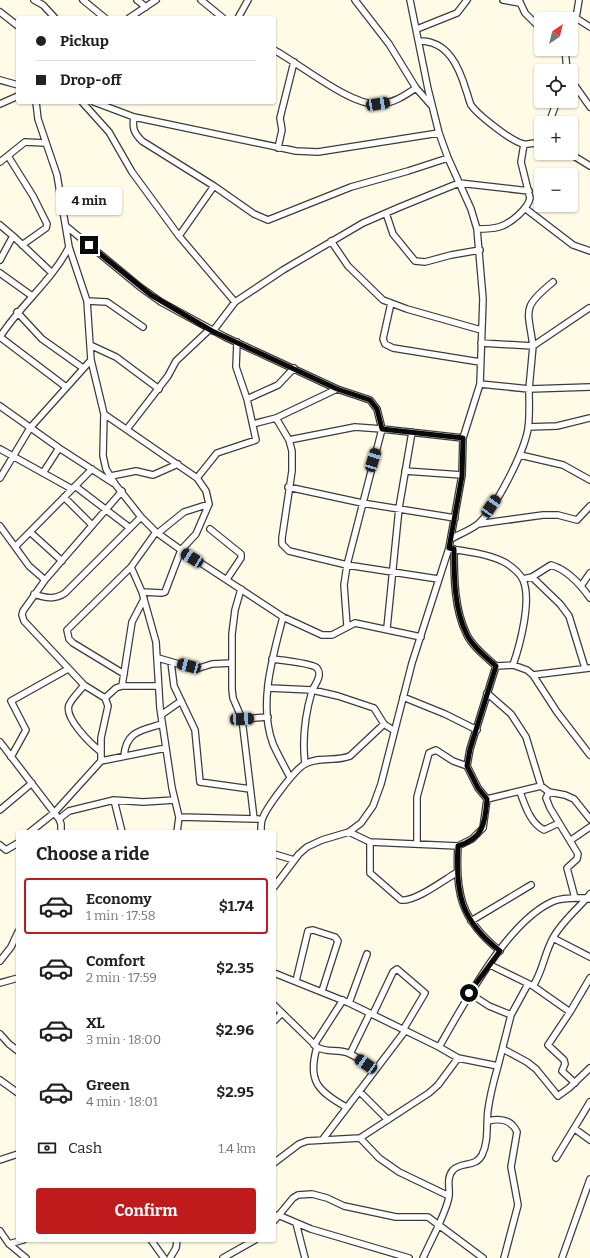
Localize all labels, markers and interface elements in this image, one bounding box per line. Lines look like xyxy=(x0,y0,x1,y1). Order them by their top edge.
north arrow xyxy=(534,12,578,56)
map controls xyxy=(534,12,578,212)
text: Pickup xyxy=(60,32,109,50)
button: locate xyxy=(534,64,578,108)
text: Drop-off xyxy=(60,71,121,89)
car xyxy=(365,96,391,112)
button: + xyxy=(534,116,578,160)
button: − xyxy=(534,168,578,212)
callout: 4 min xyxy=(56,187,122,215)
text: 4 min xyxy=(71,193,107,208)
route end xyxy=(80,236,98,254)
car xyxy=(364,447,382,473)
car xyxy=(479,493,503,519)
car xyxy=(179,547,205,569)
car xyxy=(176,657,202,675)
car xyxy=(230,712,254,726)
text: Choose a ride xyxy=(36,843,149,865)
icon: car xyxy=(38,888,74,924)
text: Economy xyxy=(86,890,152,908)
text: $1.74 xyxy=(219,897,254,915)
text: 1 min · 17:58 xyxy=(86,908,156,923)
icon: car xyxy=(38,950,74,986)
text: Comfort xyxy=(86,952,145,970)
text: $2.35 xyxy=(216,959,254,977)
text: 2 min · 17:59 xyxy=(86,970,157,985)
route start xyxy=(460,984,478,1002)
icon: car xyxy=(38,1012,74,1048)
text: XL xyxy=(86,1014,105,1032)
text: $2.96 xyxy=(216,1021,254,1039)
text: 3 min · 18:00 xyxy=(86,1032,161,1047)
car xyxy=(353,1052,379,1076)
icon: car xyxy=(38,1074,74,1110)
text: Green xyxy=(86,1076,130,1094)
text: $2.95 xyxy=(216,1083,254,1101)
text: 4 min · 18:01 xyxy=(86,1094,158,1109)
icon: cash xyxy=(36,1137,58,1159)
text: Cash xyxy=(68,1139,102,1157)
text: 1.4 km xyxy=(219,1141,256,1156)
button: Confirm xyxy=(36,1188,256,1234)

